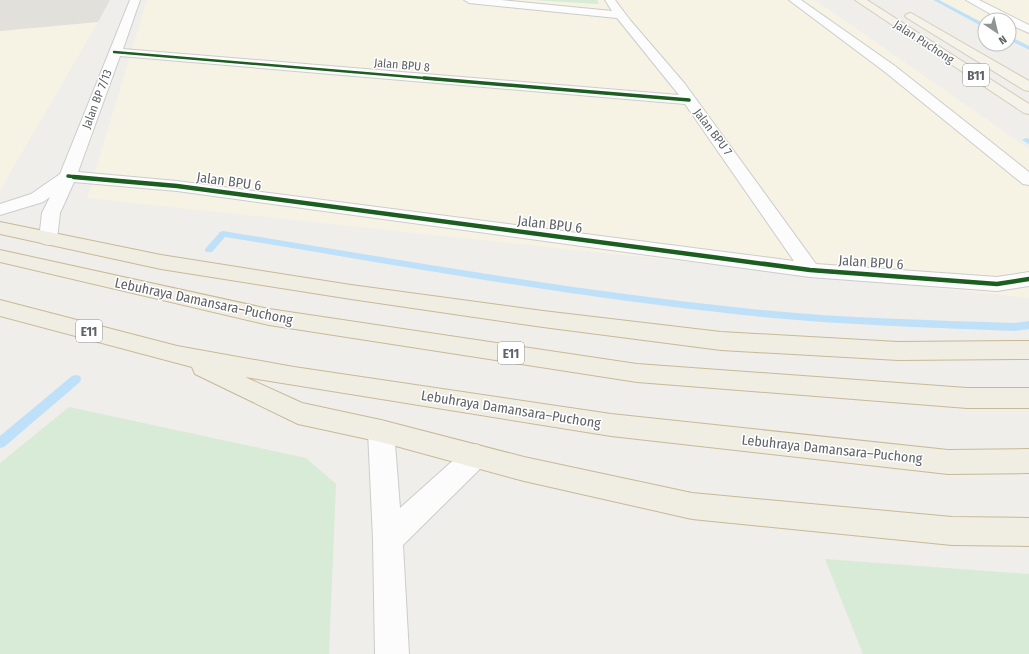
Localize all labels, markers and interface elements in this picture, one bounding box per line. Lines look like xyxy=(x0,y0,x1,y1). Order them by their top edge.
north arrow xyxy=(977,12,1017,52)
street label: Jalan Puchong xyxy=(891,17,957,67)
text: N xyxy=(996,33,1009,47)
street label: Jalan BPU 8 xyxy=(374,56,430,74)
road number: B11 xyxy=(963,64,989,86)
street label: Jalan BP 7/13 xyxy=(79,67,115,131)
street label: Jalan BPU 7 xyxy=(691,106,735,158)
street label: Jalan BPU 6 xyxy=(195,169,262,194)
street label: Jalan BPU 6 xyxy=(517,212,583,237)
street label: Jalan BPU 6 xyxy=(838,252,904,273)
street label: Lebuhraya Damansara–Puchong xyxy=(113,274,295,329)
road number: E11 xyxy=(76,320,102,342)
road number: E11 xyxy=(498,342,524,364)
street label: Lebuhraya Damansara–Puchong xyxy=(420,387,602,432)
street label: Lebuhraya Damansara–Puchong xyxy=(741,432,924,467)

